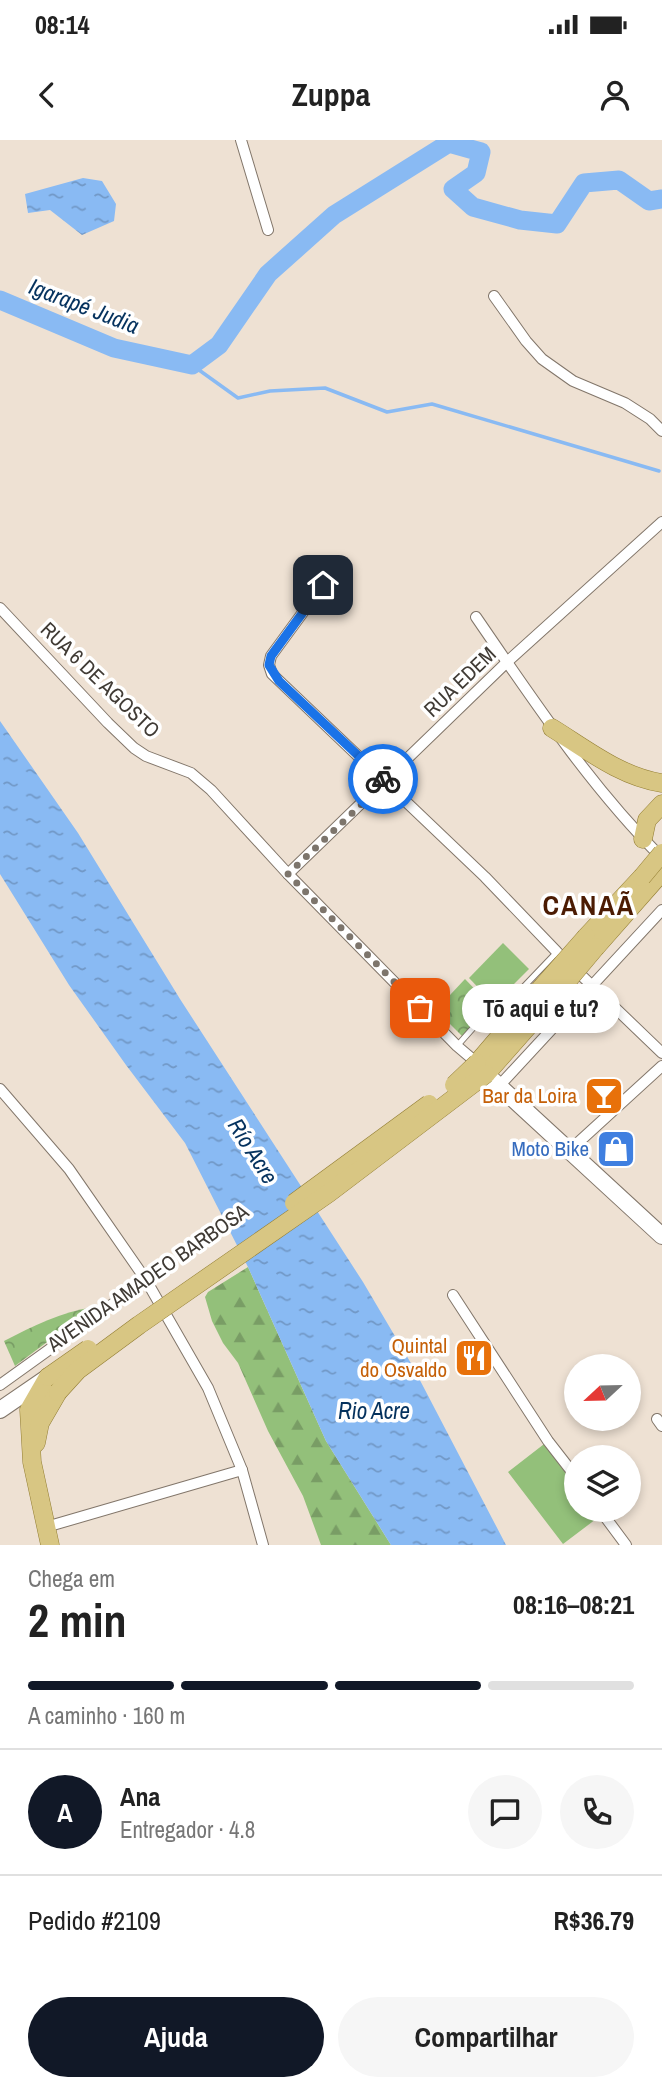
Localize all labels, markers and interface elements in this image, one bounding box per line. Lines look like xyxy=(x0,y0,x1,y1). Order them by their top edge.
text: 08:14 xyxy=(35,7,90,42)
text: Zuppa xyxy=(292,73,370,116)
icon: back xyxy=(28,76,66,114)
icon: person xyxy=(596,76,634,114)
water label: Igarapé Judia xyxy=(25,270,144,341)
pin xyxy=(293,555,353,615)
icon: home xyxy=(304,566,342,604)
street label: RUA 6 DE AGOSTO xyxy=(34,615,166,744)
street label: RUA EDEM xyxy=(417,640,502,723)
courier xyxy=(348,744,418,814)
icon: bike xyxy=(364,760,402,798)
district label: CANAÃ xyxy=(543,886,635,924)
pin xyxy=(390,978,450,1038)
callout: Tõ aqui e tu? xyxy=(462,984,620,1032)
icon: bag xyxy=(401,989,439,1027)
text: Tõ aqui e tu? xyxy=(483,993,599,1024)
bar icon: Bar da Loira xyxy=(583,1075,625,1117)
place label: Bar da Loira xyxy=(482,1081,577,1110)
water label: Río Acre xyxy=(221,1112,286,1190)
shop icon: Moto Bike xyxy=(595,1128,637,1170)
place label: Moto Bike xyxy=(511,1134,589,1163)
street label: AVENIDA AMADEO BARBOSA xyxy=(40,1197,255,1359)
place label: Quintal do Osvaldo xyxy=(360,1331,447,1384)
restaurant icon: Quintal do Osvaldo xyxy=(453,1337,495,1379)
north arrow xyxy=(564,1354,640,1432)
map controls xyxy=(564,1354,641,1522)
water label: Rio Acre xyxy=(338,1395,410,1426)
button: layers xyxy=(564,1445,641,1522)
text: Chega em xyxy=(28,1563,115,1594)
text: 08:16–08:21 xyxy=(513,1587,634,1622)
text: 2 min xyxy=(28,1589,127,1651)
text: A caminho · 160 m xyxy=(28,1700,185,1731)
button: chat xyxy=(468,1775,542,1849)
button: phone xyxy=(560,1775,634,1849)
text: Ana xyxy=(120,1779,160,1814)
text: A xyxy=(57,1795,73,1830)
text: Entregador · 4.8 xyxy=(120,1814,255,1845)
text: Pedido #2109 xyxy=(28,1903,161,1938)
text: R$36.79 xyxy=(553,1903,634,1938)
button: Ajuda xyxy=(28,1997,324,2077)
button: Compartilhar xyxy=(338,1997,634,2077)

